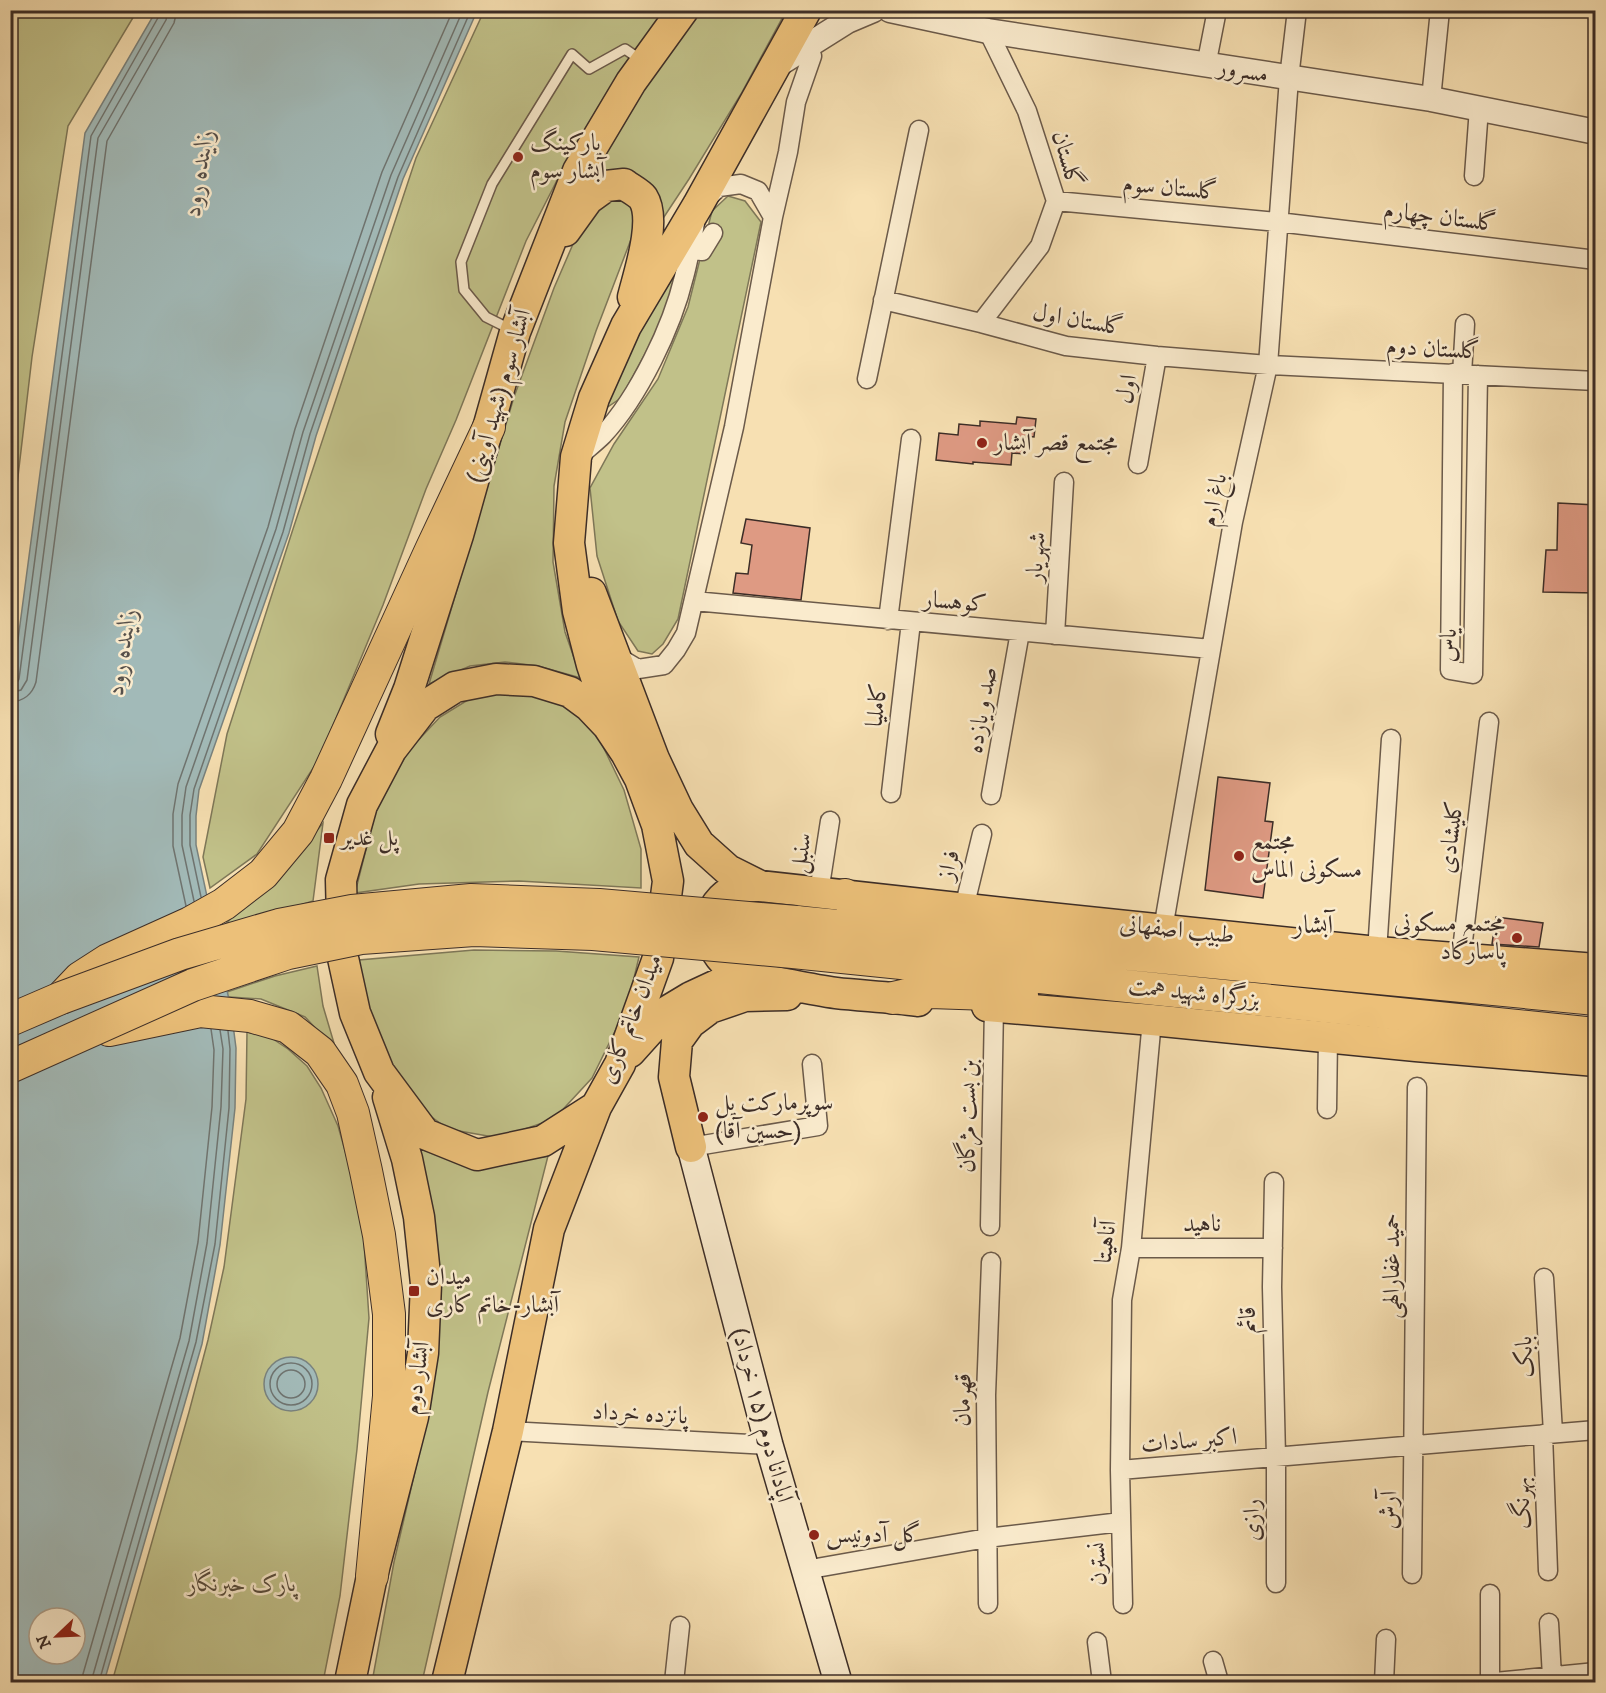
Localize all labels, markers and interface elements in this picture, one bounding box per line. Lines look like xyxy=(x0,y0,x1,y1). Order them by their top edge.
street label: مسرور xyxy=(1214,52,1270,90)
water label: زاینده رود xyxy=(176,127,222,219)
place label: پارکینگ آبشار سوم xyxy=(530,127,608,191)
street label: گلستان xyxy=(1045,127,1090,191)
marker: پارکینگ آبشار سوم xyxy=(511,150,525,164)
street label: گلستان سوم xyxy=(1121,168,1219,212)
street label: گلستان چهارم xyxy=(1381,194,1498,244)
street label: گلستان اول xyxy=(1030,296,1126,343)
street label: آبشار سوم (شهید آوینی) xyxy=(460,303,544,488)
street label: گلستان دوم xyxy=(1385,331,1481,371)
street label: اول xyxy=(1110,372,1144,406)
place label: مجتمع قصر آبشار xyxy=(992,428,1118,464)
marker: مجتمع قصر آبشار xyxy=(975,436,989,450)
street label: باغ ارم xyxy=(1194,471,1239,530)
street label: شهریار xyxy=(1019,531,1053,585)
street label: کوهسار xyxy=(920,584,988,620)
water label: زاینده رود xyxy=(99,606,145,698)
street label: یاس xyxy=(1432,626,1464,663)
street label: صد و یازده xyxy=(960,664,1004,756)
street label: کاملیا xyxy=(859,681,895,729)
street label: کلیشادی xyxy=(1432,799,1470,875)
place label: پل غدیر xyxy=(338,823,400,854)
place label: مجتمع مسکونی الماس xyxy=(1251,827,1362,885)
street label: سنبل xyxy=(783,830,820,876)
marker: پل غدیر xyxy=(322,831,336,845)
street label: فراز xyxy=(930,847,967,885)
marker: مجتمع مسکونی الماس xyxy=(1232,849,1246,863)
street label: طبیب اصفهانی xyxy=(1118,909,1236,951)
district label: آبشار xyxy=(1290,909,1336,942)
place label: مجتمع مسکونی پاسارگاد xyxy=(1394,909,1506,968)
marker: مجتمع مسکونی پاسارگاد xyxy=(1510,931,1524,945)
street label: میدان خاتم کاری xyxy=(593,950,674,1090)
street label: بزرگراه شهید همت xyxy=(1127,969,1262,1015)
street label: بن بست مژگان xyxy=(951,1058,985,1173)
place label: سوپرمارکت پل (حسین آقا) xyxy=(715,1088,833,1146)
marker: سوپرمارکت پل (حسین آقا) xyxy=(696,1110,710,1124)
street label: ناهید xyxy=(1183,1209,1221,1239)
street label: حمید غفارالهی xyxy=(1377,1213,1408,1319)
street label: آناهیتا xyxy=(1088,1216,1124,1265)
place label: میدان آبشار-خاتم کاری xyxy=(426,1262,562,1325)
marker: میدان آبشار-خاتم کاری xyxy=(407,1284,421,1298)
street label: قائم xyxy=(1233,1306,1268,1334)
street label: آپادانا دوم (۱۵ خرداد) xyxy=(719,1324,801,1510)
street label: بابک xyxy=(1509,1335,1541,1379)
street label: آبشار دوم xyxy=(397,1337,442,1417)
street label: قهرمان xyxy=(948,1373,978,1427)
street label: پانزده خرداد xyxy=(591,1397,690,1433)
street label: اکبر سادات xyxy=(1140,1422,1238,1460)
street label: بهرنگ xyxy=(1505,1476,1538,1530)
street label: آرش xyxy=(1374,1488,1404,1530)
street label: رازی xyxy=(1237,1499,1267,1541)
place label: گل آدونیس xyxy=(826,1519,921,1551)
marker: گل آدونیس xyxy=(807,1528,821,1542)
street label: نسترن xyxy=(1083,1542,1113,1586)
park label: پارک خبرنگار xyxy=(185,1568,299,1600)
north arrow xyxy=(27,1606,87,1666)
text: N xyxy=(32,1632,56,1651)

